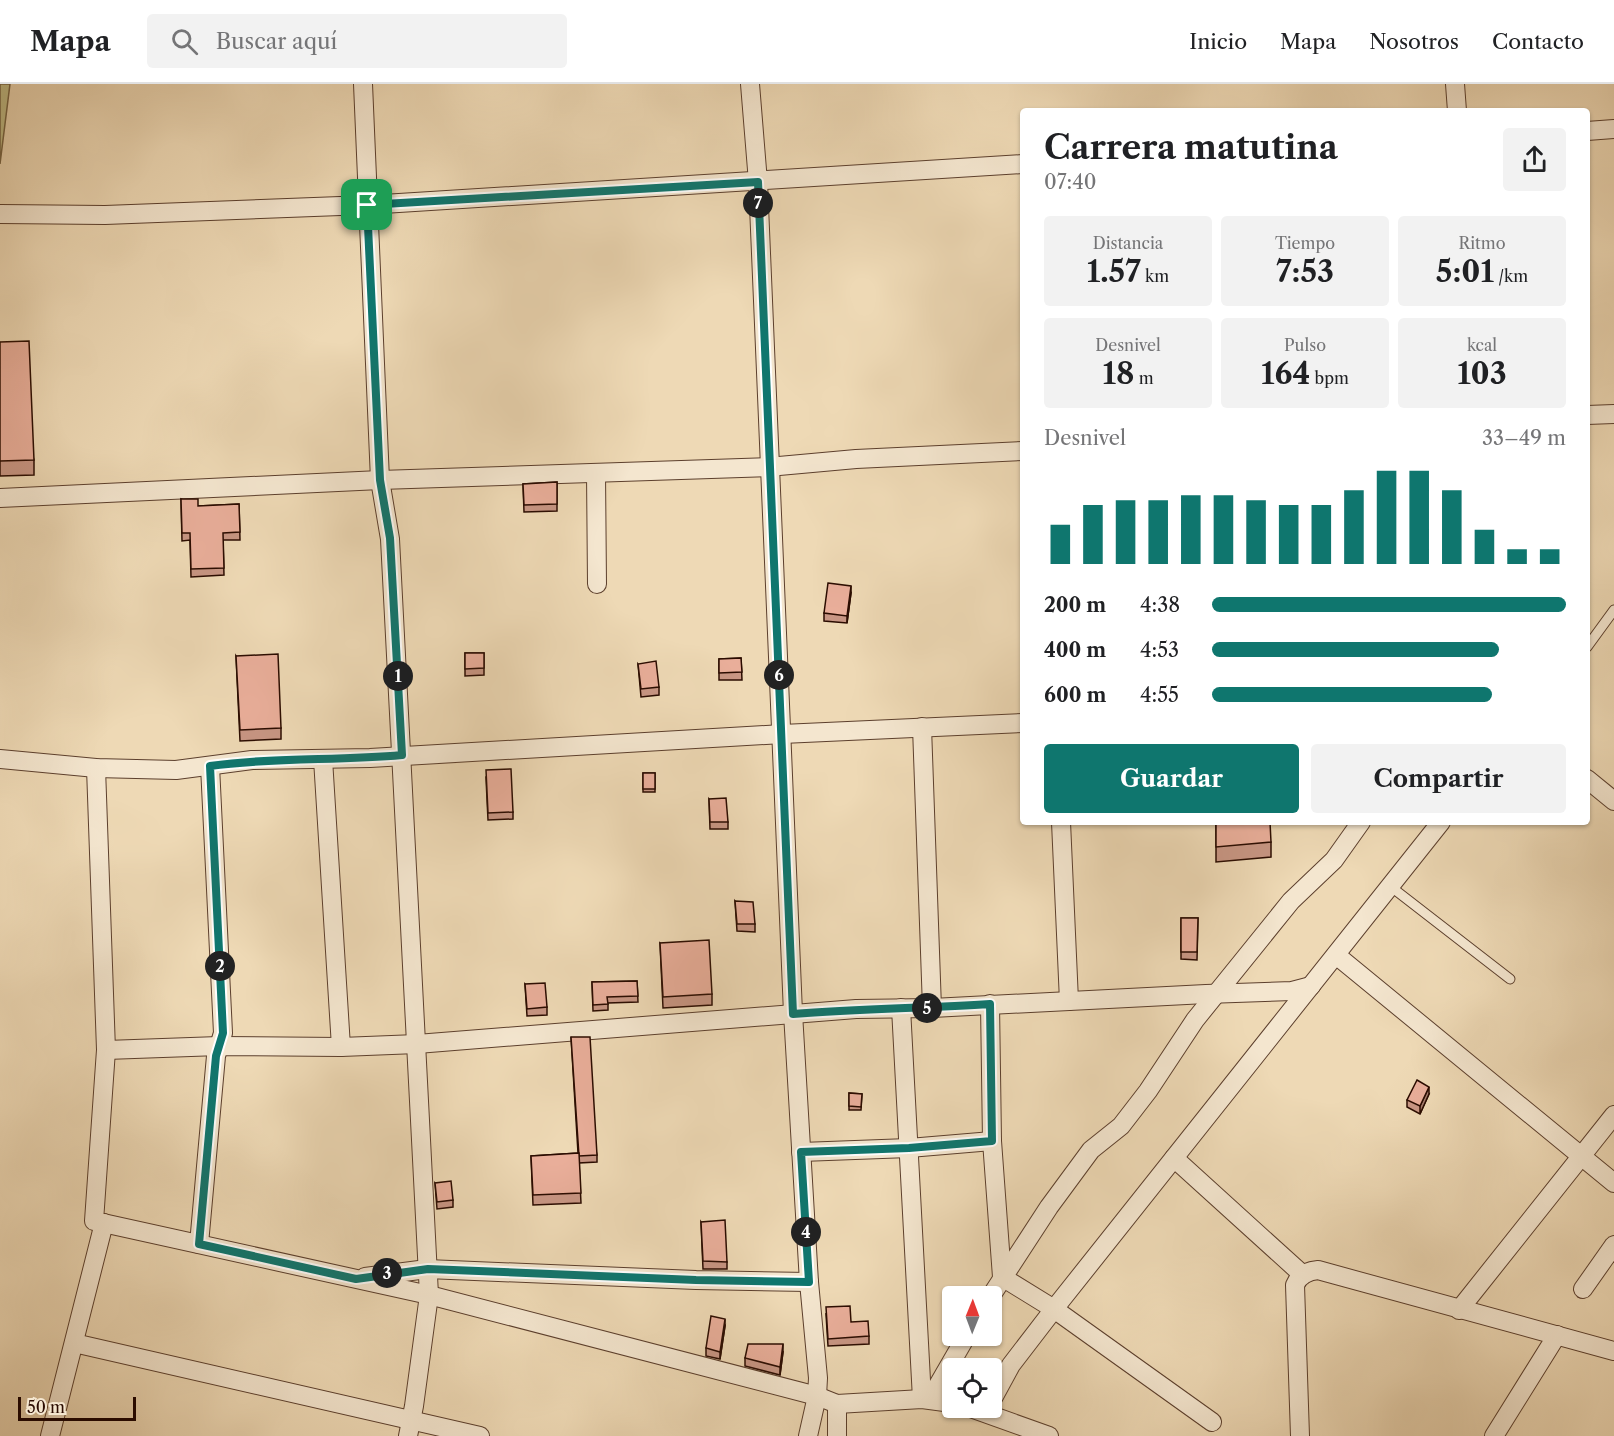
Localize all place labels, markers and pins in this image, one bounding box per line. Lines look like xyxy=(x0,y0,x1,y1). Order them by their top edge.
pin xyxy=(341,179,392,230)
pin: 7 xyxy=(743,188,773,218)
pin: 6 xyxy=(764,660,794,690)
pin: 1 xyxy=(383,661,413,691)
pin: 2 xyxy=(205,951,235,981)
pin: 5 xyxy=(912,993,942,1023)
pin: 4 xyxy=(791,1217,821,1247)
pin: 3 xyxy=(372,1258,402,1288)

